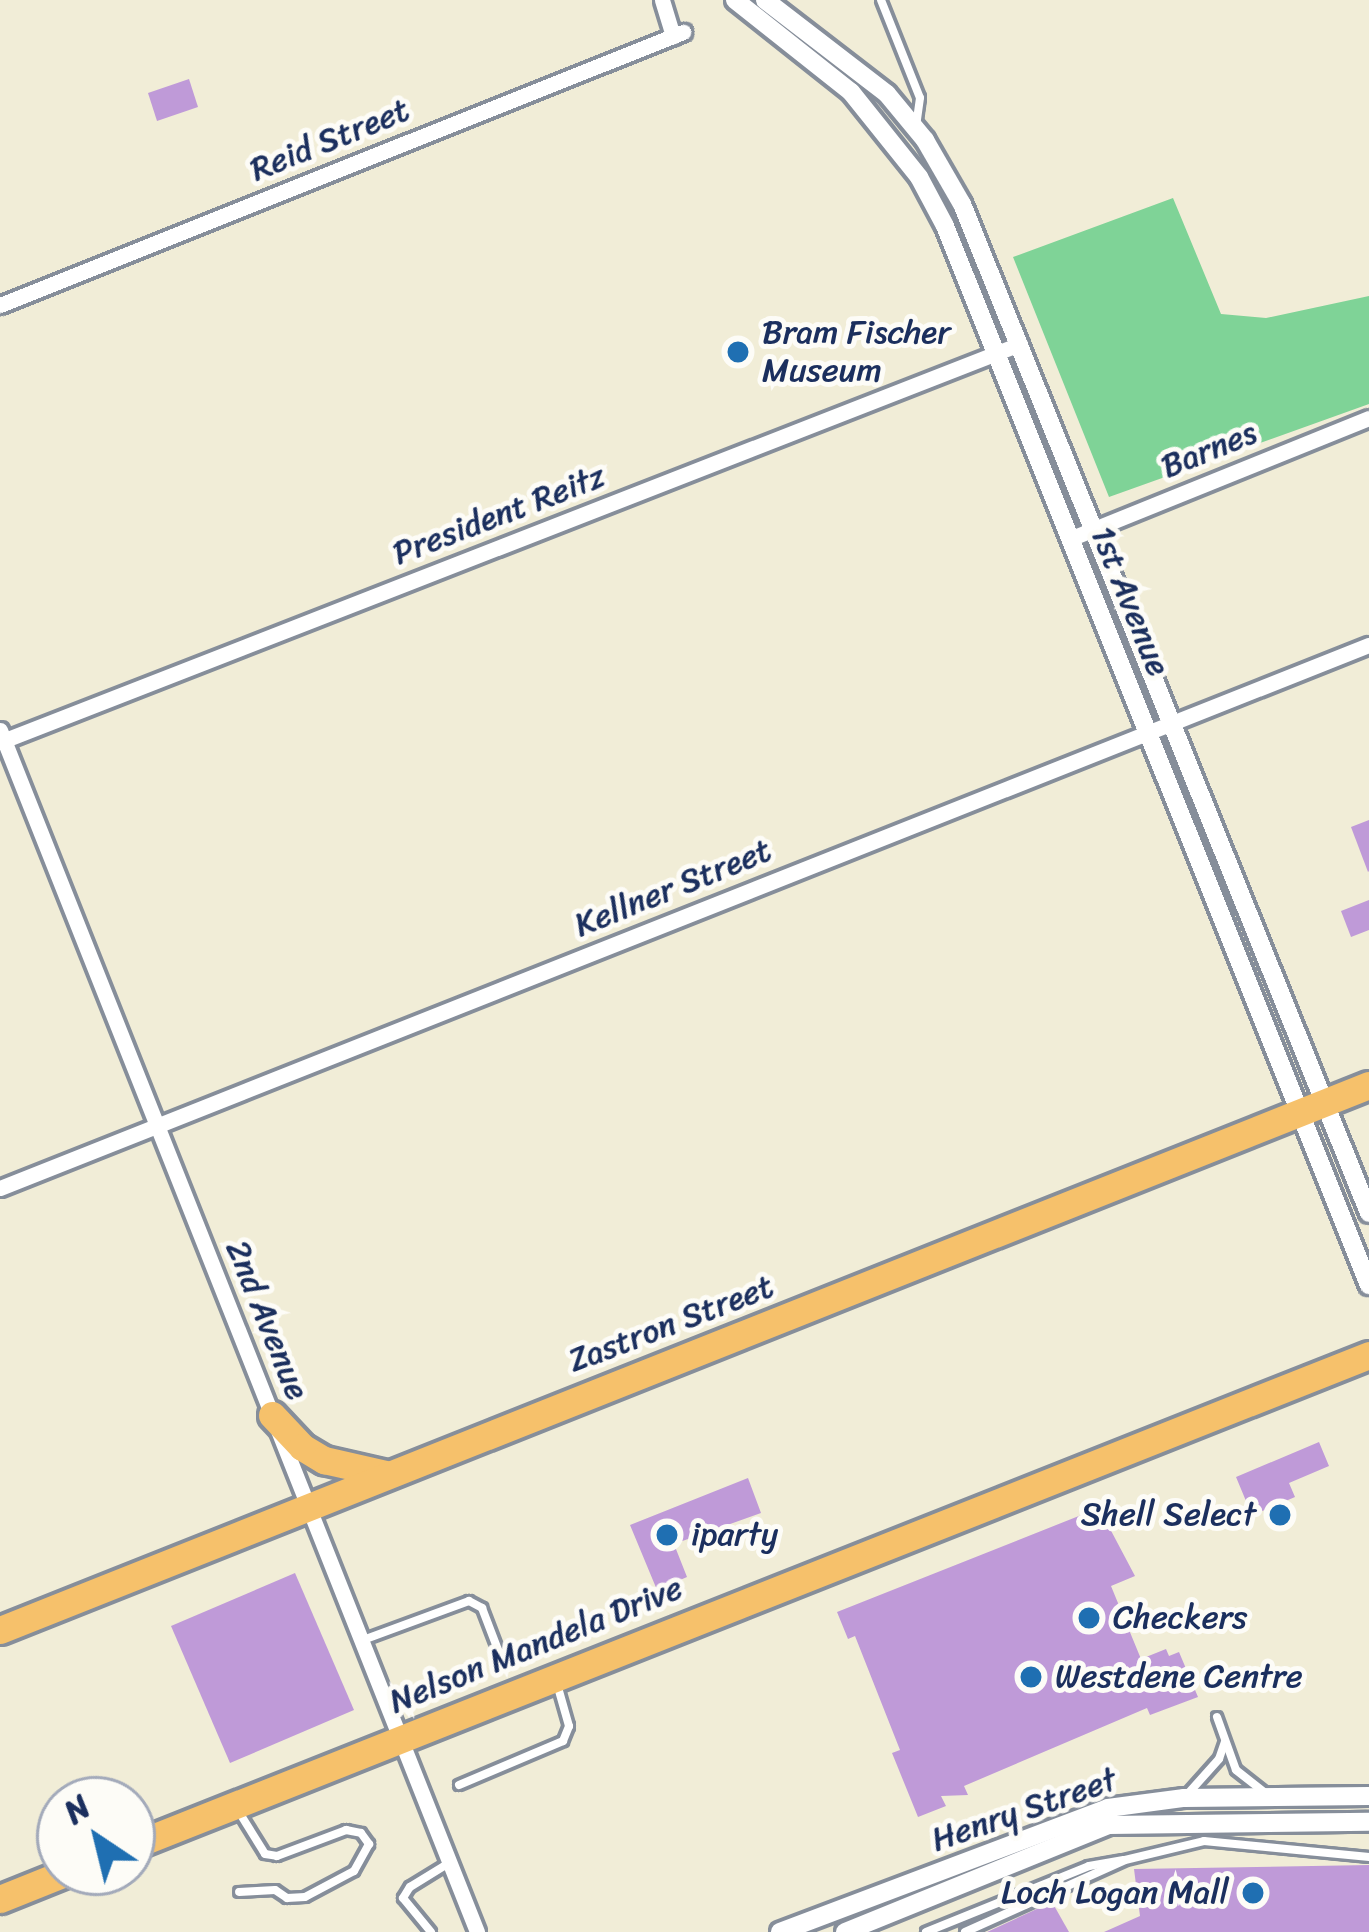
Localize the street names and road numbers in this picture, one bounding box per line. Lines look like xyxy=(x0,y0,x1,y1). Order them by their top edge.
street label: Reid Street xyxy=(245,90,415,190)
street label: Barnes xyxy=(1156,413,1262,487)
street label: President Reitz xyxy=(387,456,611,574)
street label: 1st Avenue xyxy=(1082,520,1178,682)
street label: Kellner Street xyxy=(569,831,777,945)
street label: 2nd Avenue xyxy=(217,1235,317,1405)
street label: Zastron Street xyxy=(563,1267,779,1381)
street label: Nelson Mandela Drive xyxy=(384,1568,688,1722)
street label: Henry Street xyxy=(926,1760,1122,1860)

